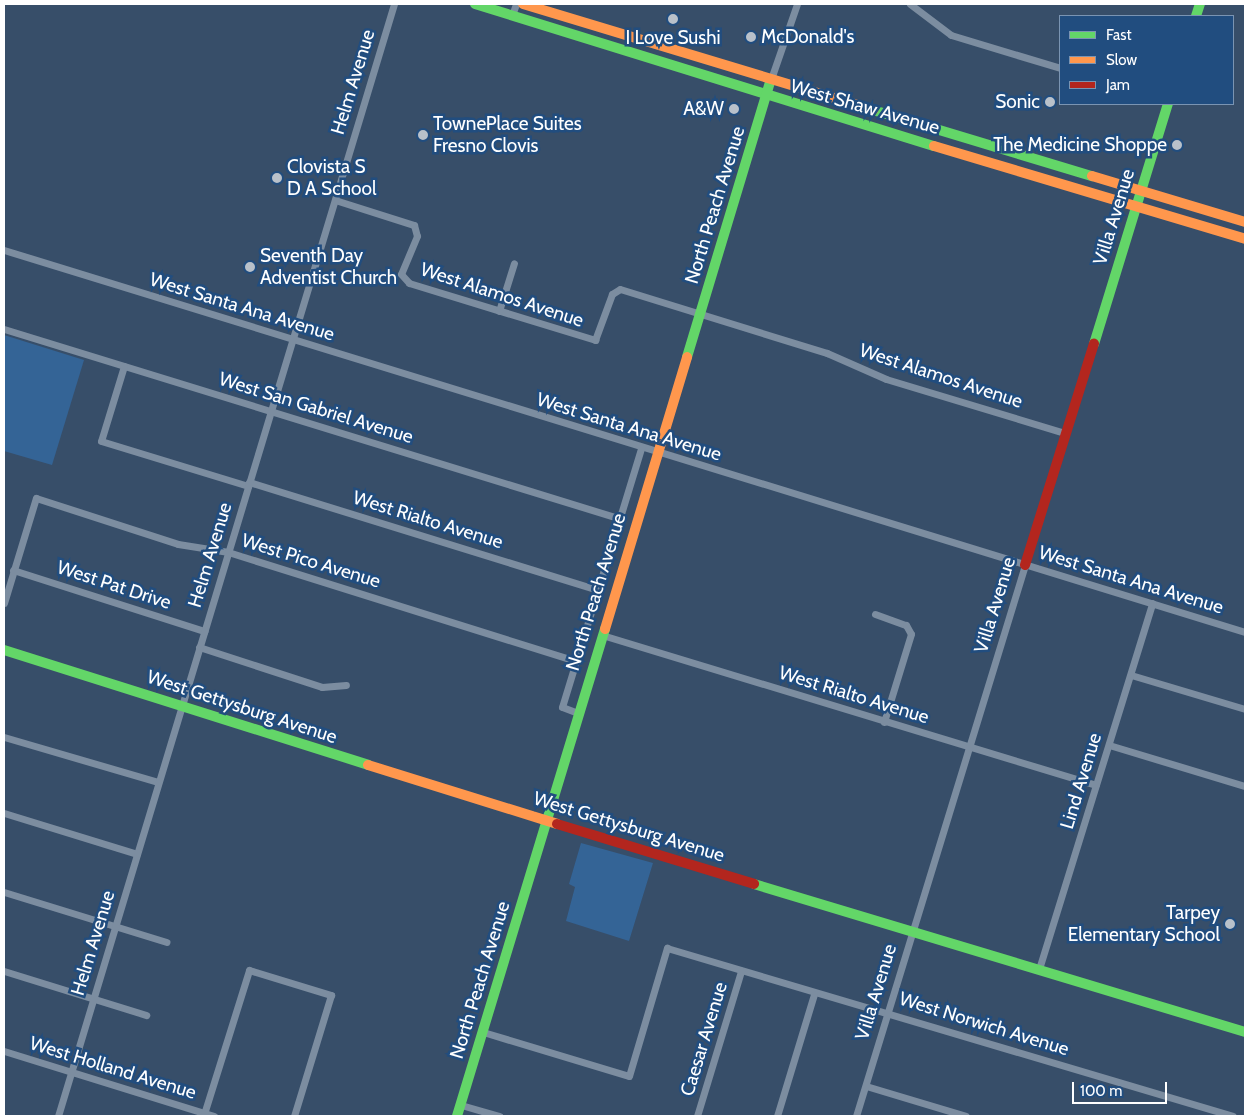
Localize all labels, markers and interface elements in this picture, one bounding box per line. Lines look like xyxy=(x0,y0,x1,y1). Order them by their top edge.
marker: I Love Sushi xyxy=(667,13,679,25)
legend xyxy=(1059,15,1234,105)
place label: McDonald's xyxy=(761,26,854,48)
text: Fast xyxy=(1106,26,1131,44)
street label: Helm Avenue xyxy=(326,27,380,137)
place label: I Love Sushi xyxy=(625,27,721,49)
marker: McDonald's xyxy=(745,31,757,43)
text: Slow xyxy=(1106,51,1137,69)
street label: West Shaw Avenue xyxy=(788,75,942,139)
text: Jam xyxy=(1106,76,1130,94)
place label: Sonic xyxy=(995,91,1040,113)
marker: Sonic xyxy=(1044,96,1056,108)
place label: A&W xyxy=(683,98,724,120)
marker: A&W xyxy=(728,103,740,115)
place label: TownePlace Suites Fresno Clovis xyxy=(433,113,582,157)
street label: North Peach Avenue xyxy=(680,124,750,286)
marker: TownePlace Suites Fresno Clovis xyxy=(417,129,429,141)
place label: The Medicine Shoppe xyxy=(993,134,1167,156)
marker: The Medicine Shoppe xyxy=(1171,139,1183,151)
place label: Clovista S D A School xyxy=(287,156,376,200)
street label: Villa Avenue xyxy=(1089,166,1139,268)
marker: Clovista S D A School xyxy=(271,172,283,184)
place label: Seventh Day Adventist Church xyxy=(260,245,397,289)
street label: West Alamos Avenue xyxy=(418,258,586,332)
marker: Seventh Day Adventist Church xyxy=(244,261,256,273)
street label: West Santa Ana Avenue xyxy=(147,268,337,346)
street label: West Alamos Avenue xyxy=(857,339,1025,413)
street label: West San Gabriel Avenue xyxy=(216,368,416,448)
street label: West Santa Ana Avenue xyxy=(534,388,724,466)
street label: West Rialto Avenue xyxy=(350,486,506,554)
street label: Helm Avenue xyxy=(183,500,237,610)
street label: North Peach Avenue xyxy=(561,511,631,673)
street label: West Pico Avenue xyxy=(239,529,383,593)
street label: West Santa Ana Avenue xyxy=(1036,541,1226,619)
street label: Villa Avenue xyxy=(970,554,1020,656)
street label: West Pat Drive xyxy=(54,556,174,614)
street label: West Rialto Avenue xyxy=(776,661,932,729)
street label: West Gettysburg Avenue xyxy=(144,665,340,749)
street label: Lind Avenue xyxy=(1056,730,1106,832)
street label: West Gettysburg Avenue xyxy=(531,787,727,867)
street label: Helm Avenue xyxy=(66,888,120,998)
street label: North Peach Avenue xyxy=(445,899,515,1061)
place label: Tarpey Elementary School xyxy=(1068,902,1220,946)
marker: Tarpey Elementary School xyxy=(1224,918,1236,930)
street label: Villa Avenue xyxy=(851,941,901,1043)
street label: Caesar Avenue xyxy=(676,979,732,1099)
street label: West Norwich Avenue xyxy=(896,987,1072,1061)
street label: West Holland Avenue xyxy=(27,1032,199,1104)
scale bar xyxy=(1074,1072,1169,1104)
text: 100 m xyxy=(1080,1082,1122,1100)

